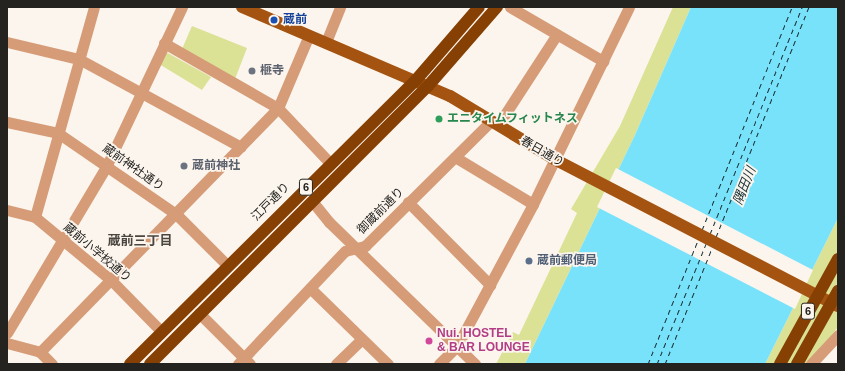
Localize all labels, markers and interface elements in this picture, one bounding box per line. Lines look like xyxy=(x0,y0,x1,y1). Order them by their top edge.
place label: 蔵前 xyxy=(283,13,307,27)
marker: 蔵前 xyxy=(268,14,280,26)
place label: 榧寺 xyxy=(260,64,284,78)
marker: 榧寺 xyxy=(247,66,257,76)
place label: エニタイムフィットネス xyxy=(447,112,579,126)
marker: エニタイムフィットネス xyxy=(434,114,444,124)
street label: 春日通り xyxy=(518,134,566,170)
street label: 蔵前神社通り xyxy=(99,141,167,195)
place label: 蔵前神社 xyxy=(192,159,240,173)
marker: 蔵前神社 xyxy=(179,161,189,171)
water label: 隅田川 xyxy=(730,165,760,207)
road number: 6 xyxy=(298,178,314,196)
street label: 江戸通り xyxy=(249,180,293,224)
street label: 御蔵前通り xyxy=(355,185,407,237)
street label: 蔵前小学校通り xyxy=(60,220,134,286)
district label: 蔵前三丁目 xyxy=(108,233,172,249)
place label: 蔵前郵便局 xyxy=(537,254,597,268)
marker: 蔵前郵便局 xyxy=(524,256,534,266)
road number: 6 xyxy=(800,302,816,320)
place label: Nui. HOSTEL & BAR LOUNGE xyxy=(437,327,530,355)
marker: Nui. HOSTEL & BAR LOUNGE xyxy=(424,336,434,346)

